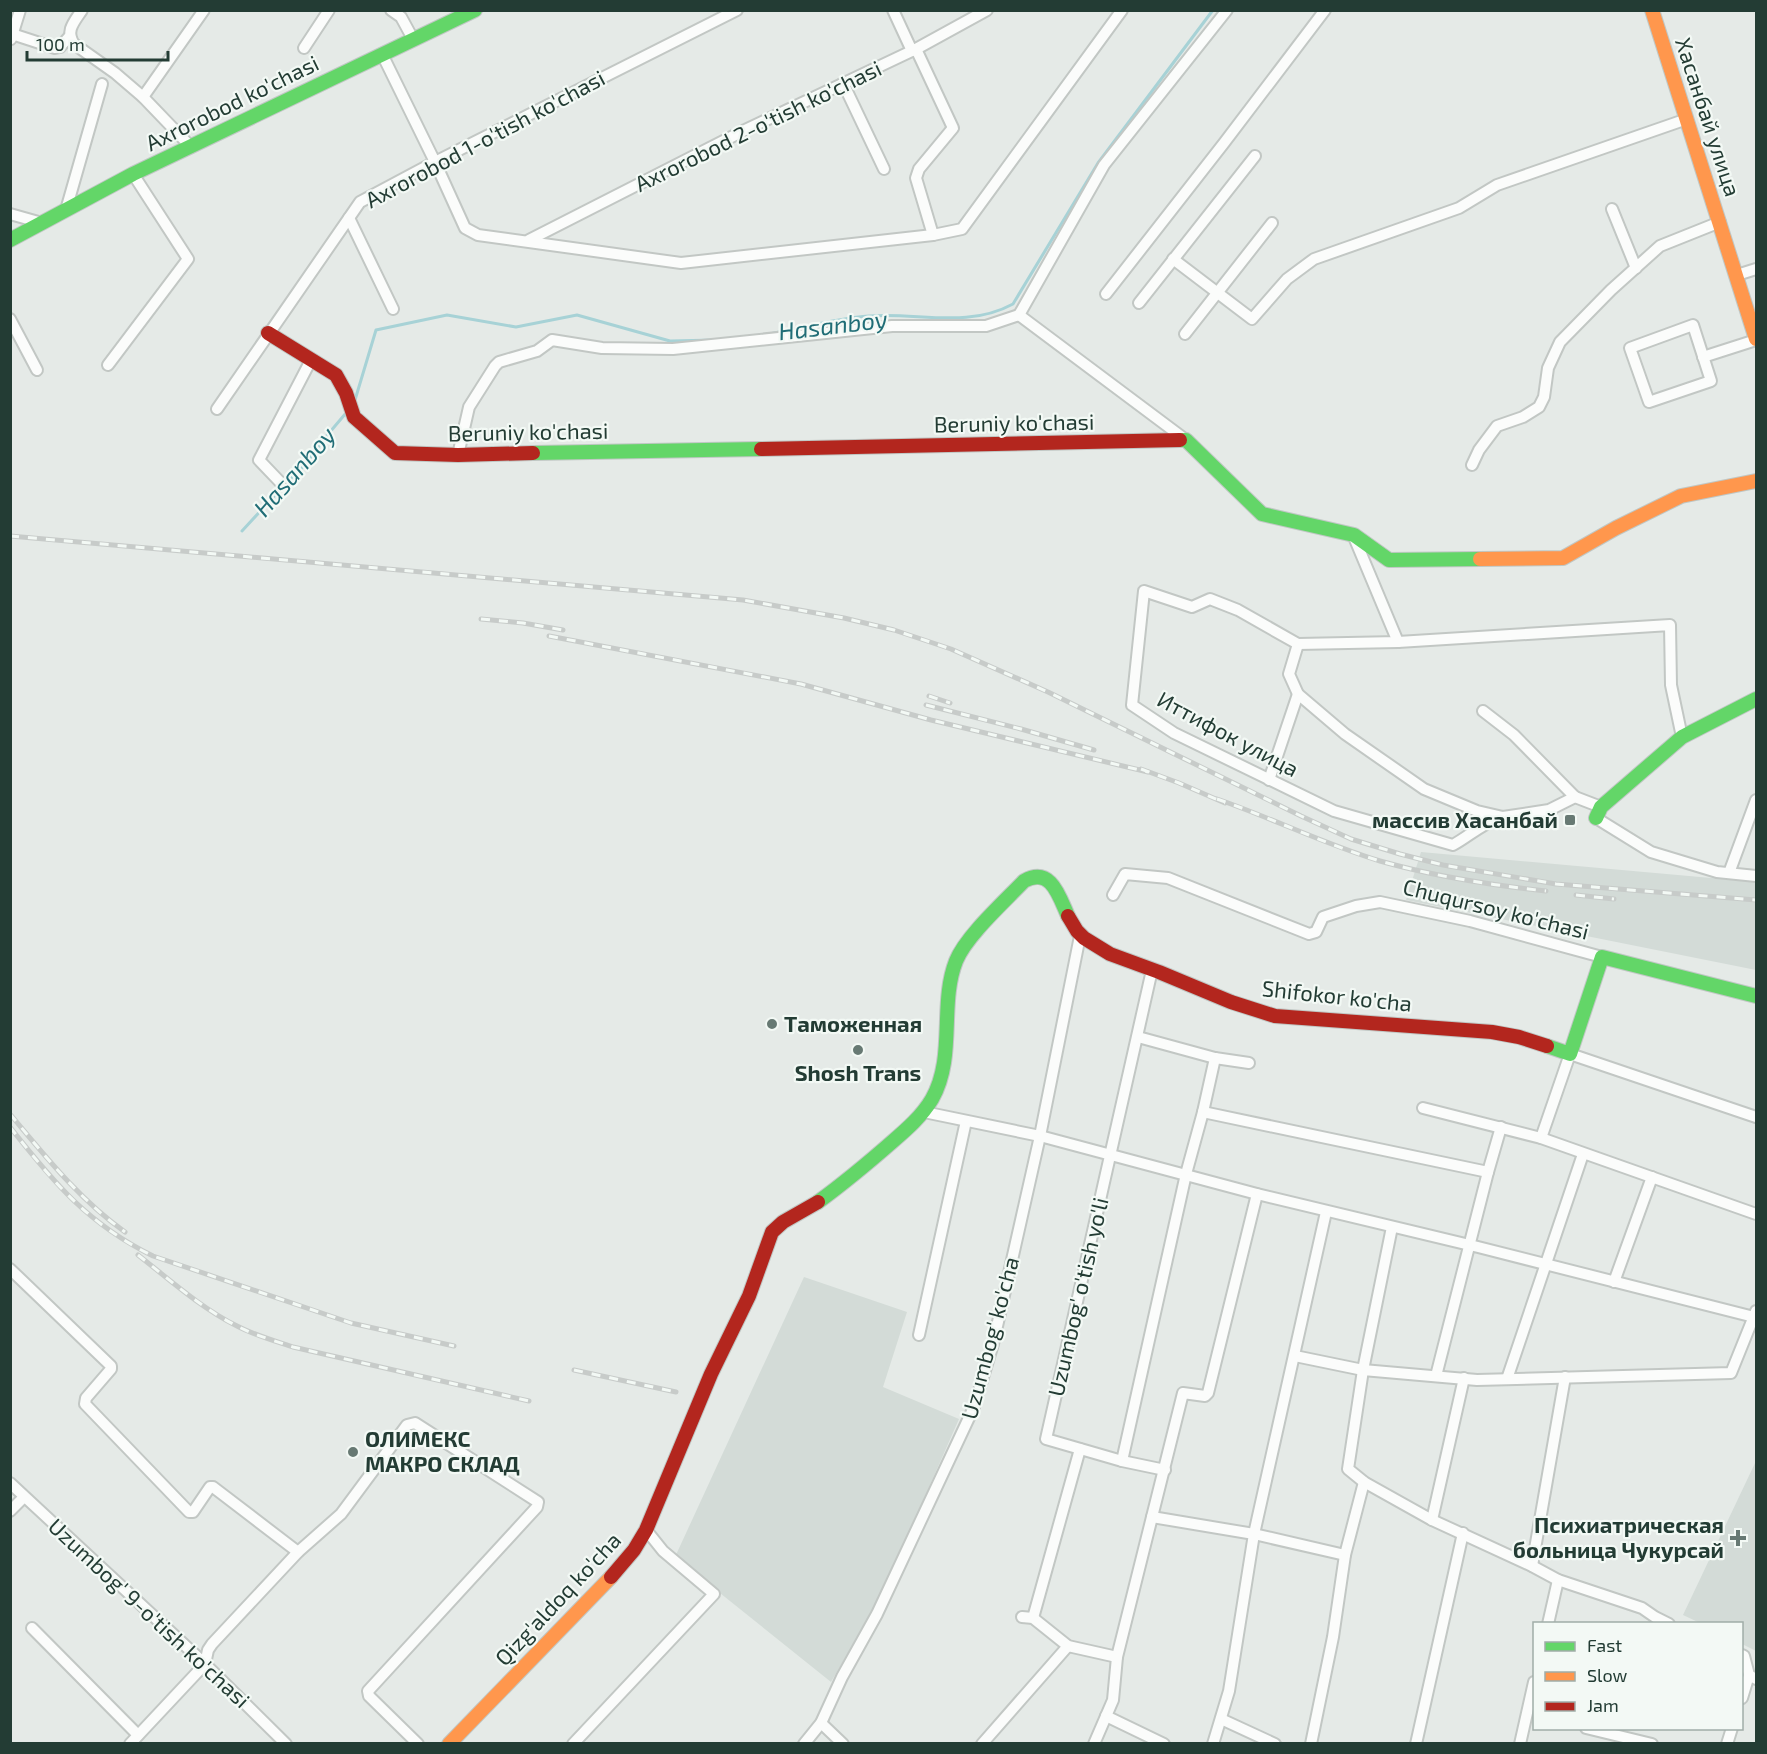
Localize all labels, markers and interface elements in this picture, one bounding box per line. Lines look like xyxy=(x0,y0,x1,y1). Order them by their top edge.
scale bar xyxy=(27,24,168,62)
text: 100 m xyxy=(36,33,85,55)
street label: Хасанбай улица xyxy=(1670,34,1747,200)
street label: Axrorobod ko'chasi xyxy=(141,49,322,155)
street label: Axrorobod 2-o'tish ko'chasi xyxy=(630,54,885,196)
street label: Axrorobod 1-o'tish ko'chasi xyxy=(360,64,609,212)
water label: Hasanboy xyxy=(777,303,889,346)
street label: Beruniy ko'chasi xyxy=(933,408,1094,436)
street label: Beruniy ko'chasi xyxy=(447,417,608,445)
water label: Hasanboy xyxy=(247,420,341,522)
street label: Иттифок улица xyxy=(1153,685,1304,782)
place label: массив Хасанбай xyxy=(1372,806,1558,832)
marker: массив Хасанбай xyxy=(1563,813,1577,827)
street label: Chuqursoy ko'chasi xyxy=(1401,872,1592,944)
street label: Shifokor ko'cha xyxy=(1261,974,1413,1016)
place label: Таможенная xyxy=(784,1010,922,1036)
marker: Таможенная xyxy=(765,1017,779,1031)
marker: Shosh Trans xyxy=(851,1043,865,1057)
place label: Shosh Trans xyxy=(795,1059,921,1085)
street label: Uzumbog' o'tish yo'li xyxy=(1041,1195,1113,1399)
street label: Uzumbog' ko'cha xyxy=(955,1254,1023,1422)
place label: ОЛИМЕКС МАКРО СКЛАД xyxy=(365,1425,520,1476)
marker: ОЛИМЕКС МАКРО СКЛАД xyxy=(346,1445,360,1459)
place label: Психиатрическая больница Чукурсай xyxy=(1513,1511,1724,1562)
street label: Uzumbog' 9-o'tish ko'chasi xyxy=(44,1512,256,1712)
street label: Qizg'aldoq ko'cha xyxy=(489,1526,626,1671)
marker: Психиатрическая больница Чукурсай xyxy=(1729,1529,1747,1547)
legend xyxy=(1533,1622,1743,1730)
text: Fast xyxy=(1587,1634,1622,1656)
text: Slow xyxy=(1587,1664,1628,1686)
text: Jam xyxy=(1587,1694,1619,1716)

